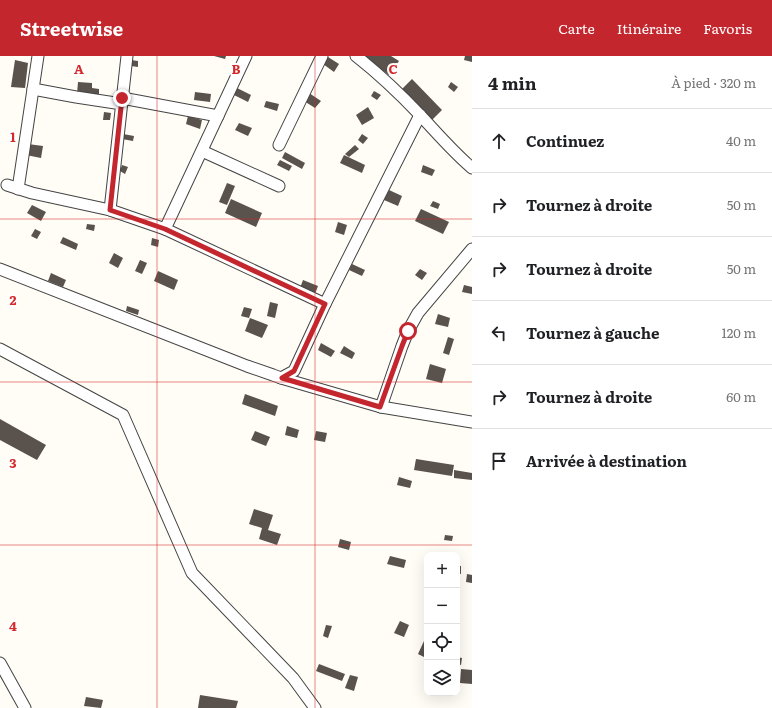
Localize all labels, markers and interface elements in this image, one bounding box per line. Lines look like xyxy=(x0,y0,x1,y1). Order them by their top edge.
text: Streetwise xyxy=(20,14,123,42)
text: Carte xyxy=(558,18,595,38)
text: Itinéraire xyxy=(617,18,681,38)
text: Favoris xyxy=(703,18,752,38)
text: A xyxy=(74,59,84,78)
text: B xyxy=(232,59,241,78)
text: C xyxy=(388,59,398,78)
text: 4 min xyxy=(488,70,537,95)
text: À pied · 320 m xyxy=(671,73,756,92)
route end xyxy=(113,89,131,107)
text: 1 xyxy=(10,127,16,146)
text: Continuez xyxy=(526,129,604,152)
icon: ahead xyxy=(488,130,510,152)
text: 40 m xyxy=(726,131,756,150)
text: Tournez à droite xyxy=(526,193,652,216)
icon: right xyxy=(488,194,510,216)
text: 50 m xyxy=(727,195,756,214)
text: Tournez à droite xyxy=(526,257,652,280)
icon: right xyxy=(488,258,510,280)
text: 50 m xyxy=(727,259,756,278)
text: 2 xyxy=(10,290,17,309)
text: Tournez à gauche xyxy=(526,321,659,344)
route start xyxy=(399,322,417,340)
icon: left xyxy=(488,322,510,344)
text: 120 m xyxy=(721,323,756,342)
text: Tournez à droite xyxy=(526,385,652,408)
icon: right xyxy=(488,386,510,408)
text: 60 m xyxy=(726,387,756,406)
text: Arrivée à destination xyxy=(526,449,687,472)
icon: arrive xyxy=(488,450,510,472)
text: 3 xyxy=(9,453,17,472)
map controls xyxy=(424,552,460,696)
button: + xyxy=(424,552,460,588)
button: − xyxy=(424,588,460,624)
text: 4 xyxy=(9,616,17,635)
button: locate xyxy=(424,624,460,660)
button: layers xyxy=(424,660,460,696)

